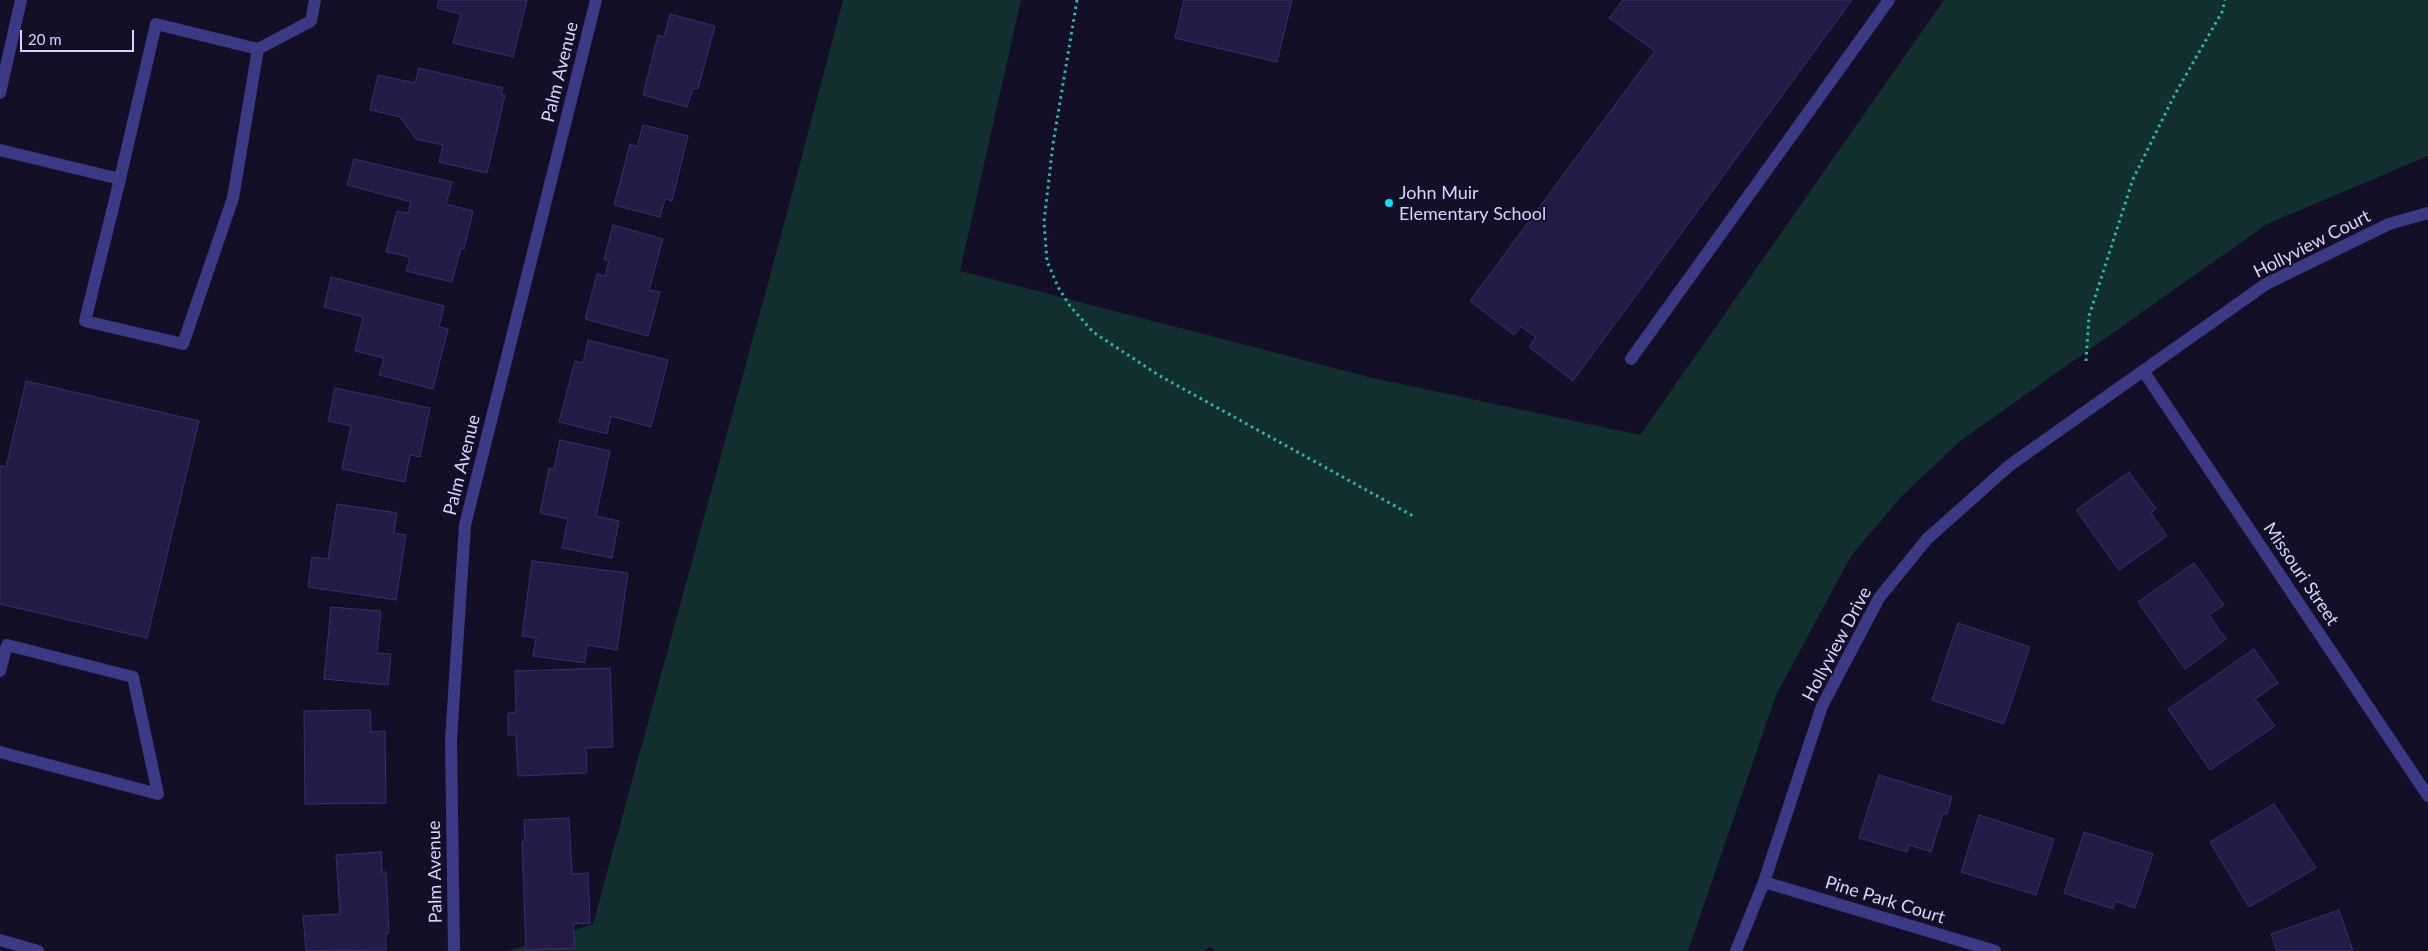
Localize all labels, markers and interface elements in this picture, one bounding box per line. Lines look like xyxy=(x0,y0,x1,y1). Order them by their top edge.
scale bar xyxy=(22,20,136,52)
street label: Palm Avenue xyxy=(537,20,583,124)
text: 20 m xyxy=(28,30,62,48)
place label: John Muir Elementary School xyxy=(1399,182,1546,224)
marker: John Muir Elementary School xyxy=(1383,197,1395,209)
street label: Hollyview Court xyxy=(2250,205,2374,283)
street label: Palm Avenue xyxy=(439,413,485,517)
street label: Missouri Street xyxy=(2259,518,2343,630)
street label: Hollyview Drive xyxy=(1798,583,1876,705)
street label: Palm Avenue xyxy=(423,820,447,924)
street label: Pine Park Court xyxy=(1823,872,1947,928)

